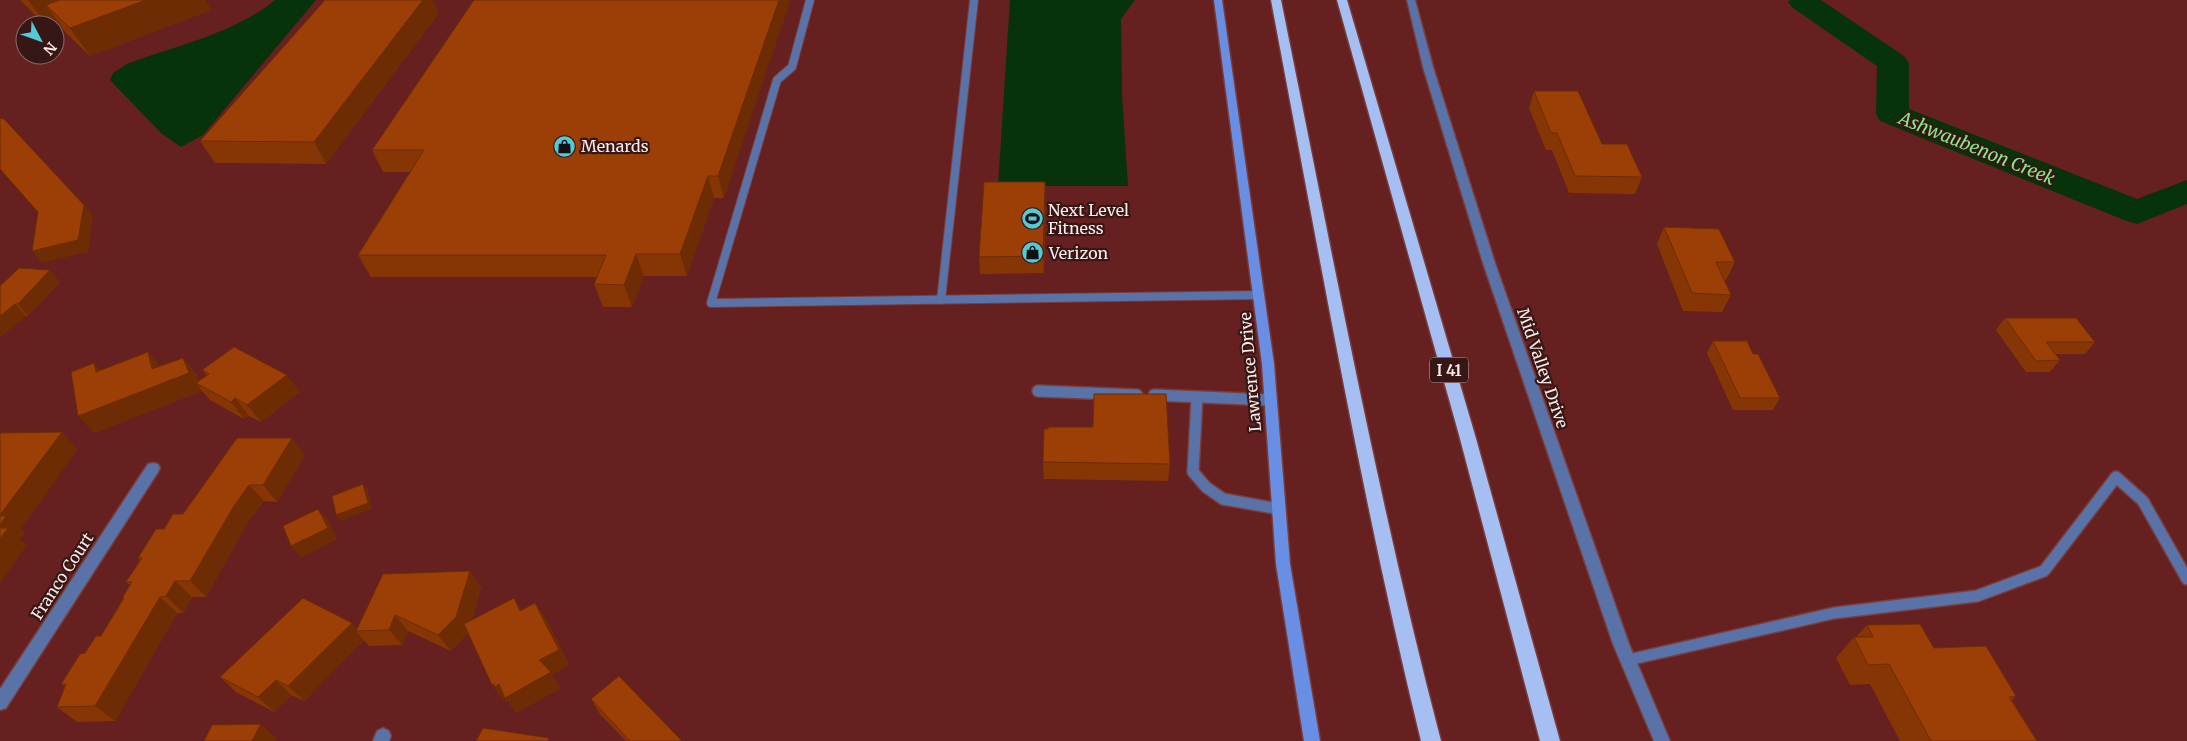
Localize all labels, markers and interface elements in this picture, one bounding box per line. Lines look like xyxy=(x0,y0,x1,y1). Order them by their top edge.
north arrow xyxy=(15,15,65,65)
text: N xyxy=(39,38,60,59)
water label: Ashwaubenon Creek xyxy=(1894,105,2058,190)
shop icon: Menards xyxy=(553,134,577,158)
place label: Menards xyxy=(581,136,649,156)
place label: Next Level Fitness xyxy=(1048,200,1129,238)
sports icon: Next Level Fitness xyxy=(1020,207,1044,231)
shop icon: Verizon xyxy=(1021,241,1045,265)
place label: Verizon xyxy=(1048,243,1108,263)
street label: Mid Valley Drive xyxy=(1513,305,1573,431)
street label: Lawrence Drive xyxy=(1235,311,1265,433)
road number: I 41 xyxy=(1430,358,1468,382)
street label: Franco Court xyxy=(27,528,98,623)

